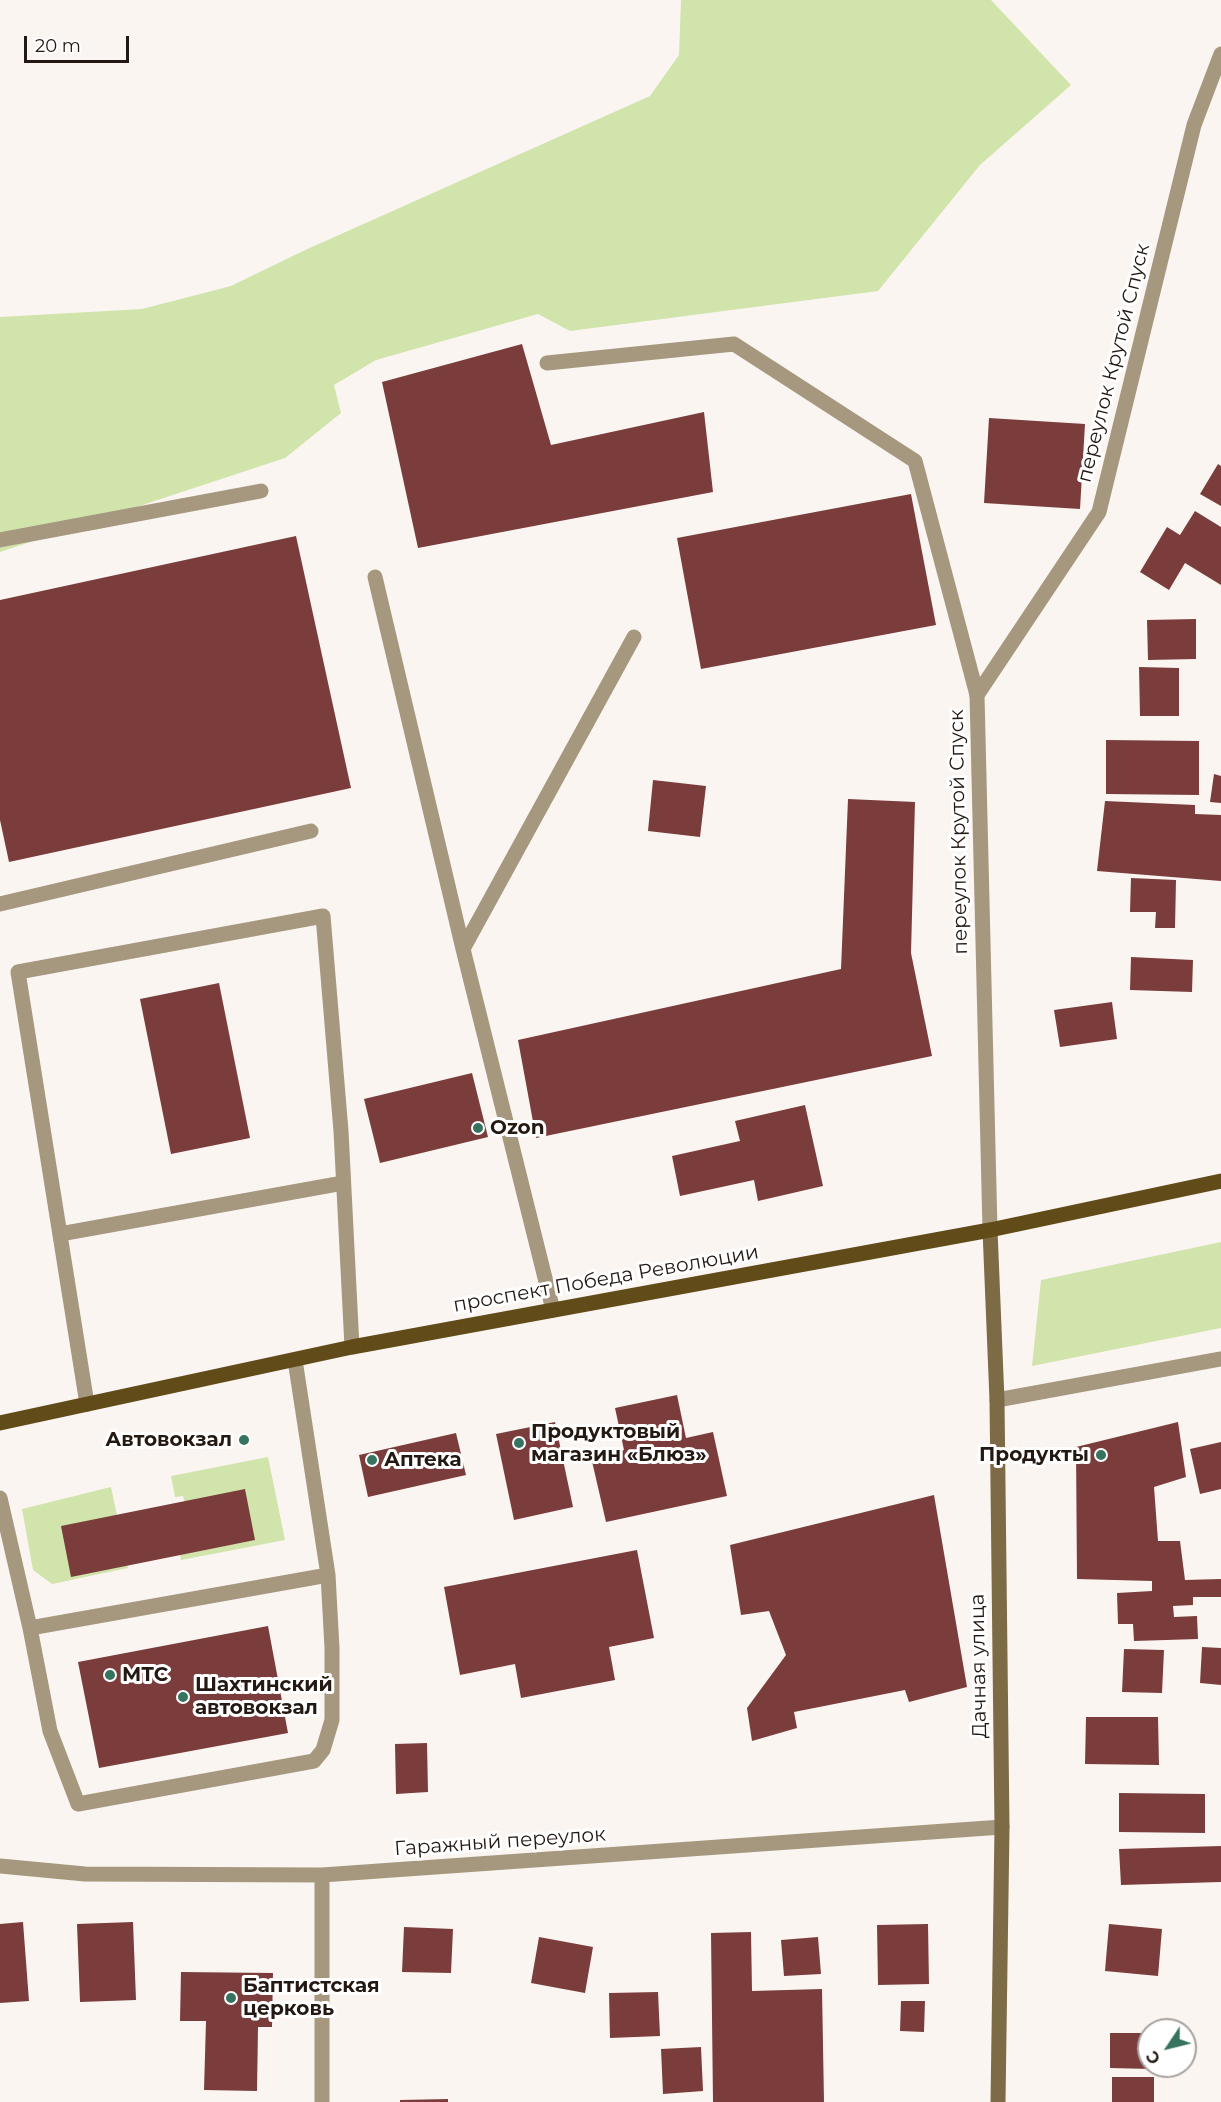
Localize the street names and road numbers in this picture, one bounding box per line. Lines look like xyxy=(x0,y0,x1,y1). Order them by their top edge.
street label: переулок Крутой Спуск xyxy=(1073,241,1155,485)
street label: переулок Крутой Спуск xyxy=(945,709,973,955)
street label: проспект Победа Революции xyxy=(451,1240,761,1318)
street label: Дачная улица xyxy=(966,1594,992,1738)
street label: Гаражный переулок xyxy=(393,1823,607,1861)

